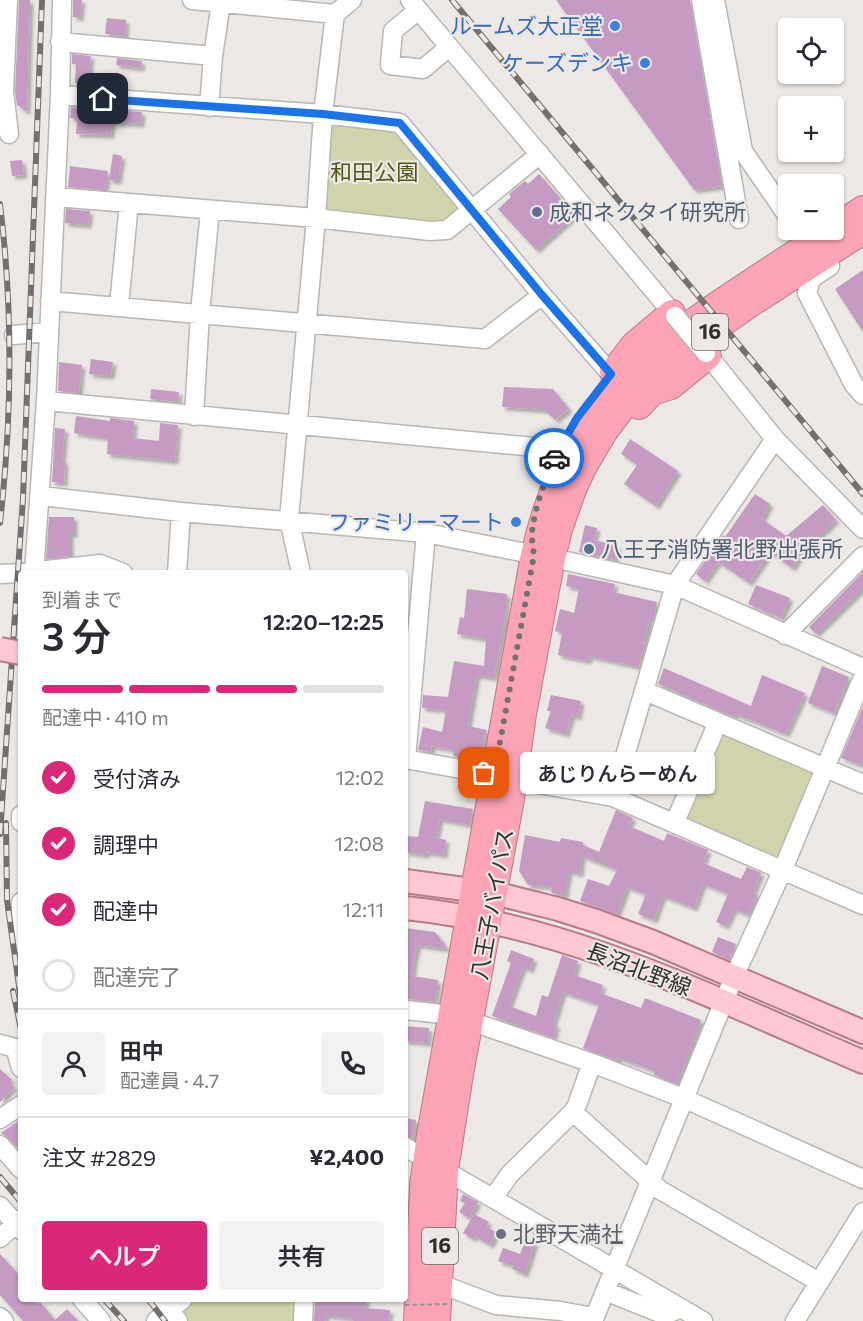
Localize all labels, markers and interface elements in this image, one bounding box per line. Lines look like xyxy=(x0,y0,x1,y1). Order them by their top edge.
place label: ルームズ大正堂 xyxy=(450,12,603,39)
map controls xyxy=(778,18,844,240)
button: locate xyxy=(778,18,844,84)
marker: ルームズ大正堂 xyxy=(608,19,622,33)
place label: ケーズデンキ xyxy=(502,49,633,76)
marker: ケーズデンキ xyxy=(638,56,652,70)
pin xyxy=(77,73,128,124)
icon: home xyxy=(86,82,119,115)
button: + xyxy=(778,96,844,162)
park label: 和田公園 xyxy=(330,158,418,185)
button: − xyxy=(778,174,844,240)
place label: 成和ネクタイ研究所 xyxy=(549,198,746,225)
marker: 成和ネクタイ研究所 xyxy=(530,205,544,219)
road number: 16 xyxy=(692,314,728,350)
courier xyxy=(524,428,584,488)
icon: car xyxy=(538,442,571,475)
place label: ファミリーマート xyxy=(328,508,504,535)
marker: ファミリーマート xyxy=(509,515,523,529)
place label: 八王子消防署北野出張所 xyxy=(601,535,843,562)
marker: 八王子消防署北野出張所 xyxy=(582,542,596,556)
text: 到着まで xyxy=(42,587,122,611)
text: 12:20–12:25 xyxy=(263,608,384,635)
text: 3 分 xyxy=(42,611,111,659)
text: 配達中 · 410 m xyxy=(42,705,169,729)
pin xyxy=(458,747,509,798)
callout: あじりんらーめん xyxy=(520,752,715,794)
icon: bag xyxy=(467,756,500,789)
icon: check xyxy=(42,761,75,794)
text: あじりんらーめん xyxy=(538,761,698,785)
text: 受付済み xyxy=(93,765,181,792)
text: 12:02 xyxy=(336,765,384,789)
street label: 八王子バイパス xyxy=(465,826,518,982)
icon: check xyxy=(42,827,75,860)
text: 調理中 xyxy=(93,831,159,858)
text: 12:08 xyxy=(334,831,384,855)
icon: check xyxy=(42,893,75,926)
text: 配達中 xyxy=(93,897,159,924)
text: 12:11 xyxy=(343,897,384,921)
street label: 長沼北野線 xyxy=(583,936,695,1001)
text: 配達完了 xyxy=(93,963,181,990)
button: person xyxy=(42,1032,105,1095)
button: phone xyxy=(321,1032,384,1095)
text: 田中 xyxy=(120,1037,164,1064)
text: 配達員 · 4.7 xyxy=(120,1068,219,1092)
text: ¥2,400 xyxy=(309,1143,384,1170)
text: 注文 #2829 xyxy=(42,1144,156,1171)
place label: 北野天満社 xyxy=(513,1220,623,1247)
button: ヘルプ xyxy=(42,1221,207,1290)
button: 共有 xyxy=(219,1221,384,1290)
marker: 北野天満社 xyxy=(494,1227,508,1241)
road number: 16 xyxy=(422,1228,458,1264)

